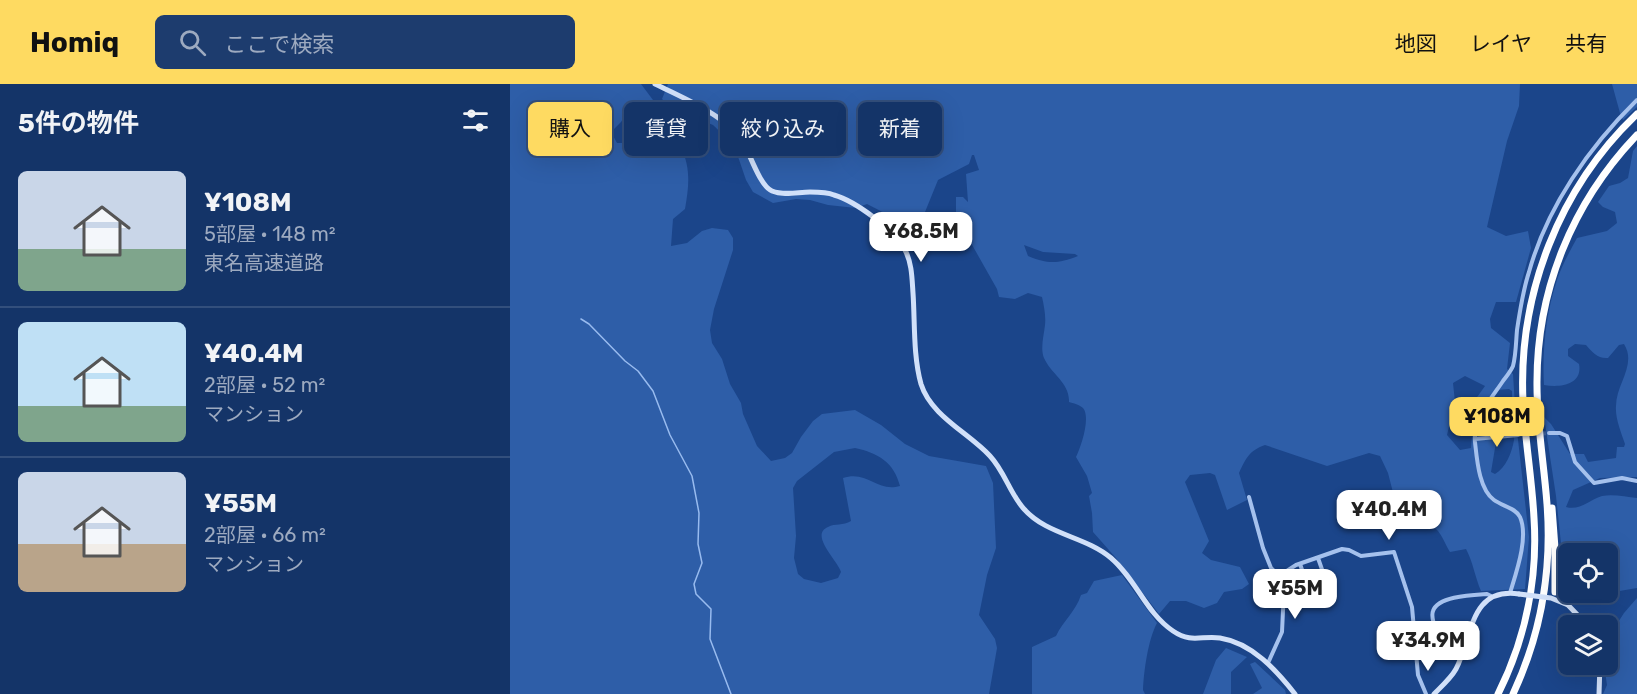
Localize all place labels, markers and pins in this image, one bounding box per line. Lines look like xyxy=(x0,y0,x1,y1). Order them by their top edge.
pin: ¥68.5M xyxy=(872,212,970,263)
pin: ¥108M xyxy=(1455,397,1539,448)
pin: ¥40.4M xyxy=(1340,490,1438,541)
pin: ¥55M xyxy=(1259,569,1331,620)
pin: ¥34.9M xyxy=(1379,621,1477,672)

